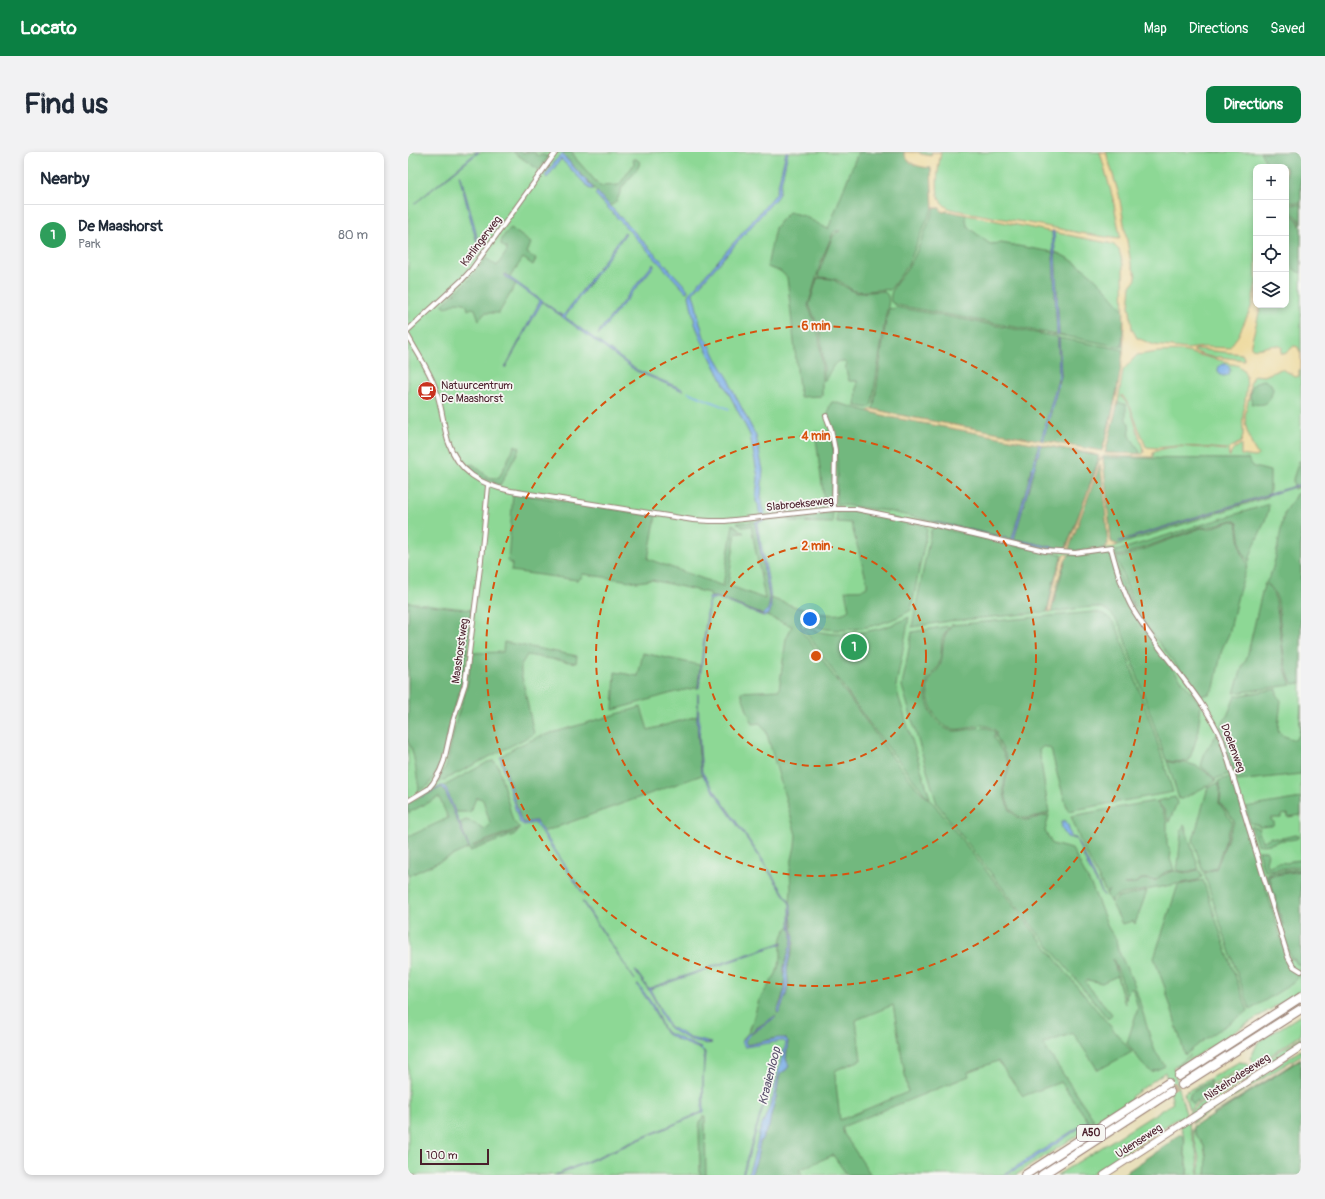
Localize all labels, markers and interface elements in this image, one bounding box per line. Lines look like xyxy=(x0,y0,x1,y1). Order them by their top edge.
text: Locato xyxy=(20,16,77,40)
text: Map xyxy=(1144,20,1167,37)
text: Directions xyxy=(1189,20,1248,37)
text: Saved xyxy=(1270,20,1305,37)
button: Directions xyxy=(1206,86,1301,123)
text: Find us xyxy=(24,87,108,122)
map controls xyxy=(1253,164,1289,308)
button: + xyxy=(1253,164,1289,200)
text: Nearby xyxy=(40,168,89,189)
button: − xyxy=(1253,200,1289,236)
street label: Karlingerweg xyxy=(458,213,504,269)
text: De Maashorst xyxy=(78,217,163,236)
text: 1 xyxy=(50,227,56,243)
text: 80 m xyxy=(338,227,368,243)
text: Park xyxy=(78,236,101,252)
button: locate xyxy=(1253,236,1289,272)
button: layers xyxy=(1253,272,1289,308)
text: 6 min xyxy=(801,319,831,334)
place label: Natuurcentrum De Maashorst xyxy=(441,379,513,405)
cafe icon: Natuurcentrum De Maashorst xyxy=(416,380,438,402)
text: 4 min xyxy=(800,429,831,444)
street label: Slabroekseweg xyxy=(766,494,835,514)
text: 2 min xyxy=(802,539,831,554)
your location xyxy=(800,609,820,629)
street label: Maashorstweg xyxy=(449,617,471,684)
pin: 1 xyxy=(841,632,867,662)
centre of rings xyxy=(809,649,823,663)
street label: Doelenweg xyxy=(1218,722,1248,774)
water label: Kraaienloop xyxy=(756,1044,785,1106)
street label: Nistelrodeseweg xyxy=(1202,1051,1273,1103)
street label: Udenseweg xyxy=(1113,1121,1165,1161)
road number: A50 xyxy=(1077,1125,1105,1141)
scale bar xyxy=(420,1147,489,1166)
text: 100 m xyxy=(426,1149,457,1162)

